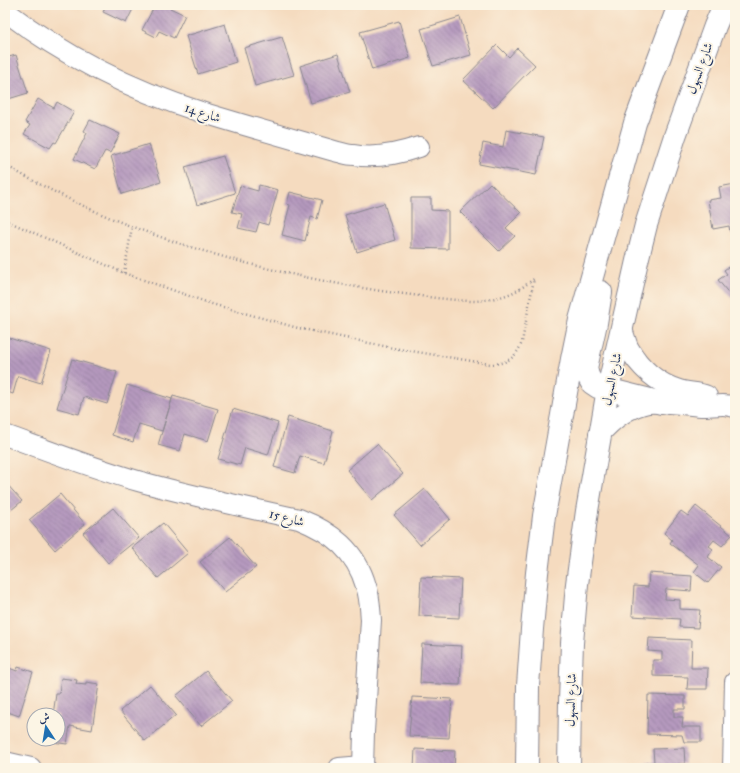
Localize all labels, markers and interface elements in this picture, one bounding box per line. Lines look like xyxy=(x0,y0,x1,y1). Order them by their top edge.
street label: شارع السهول xyxy=(683,40,719,97)
street label: شارع 14 xyxy=(182,100,223,129)
street label: شارع السهول xyxy=(599,351,628,408)
street label: شارع 15 xyxy=(267,506,306,533)
street label: شارع السهول xyxy=(562,673,583,727)
north arrow xyxy=(26,707,66,747)
text: ش xyxy=(37,710,51,725)

